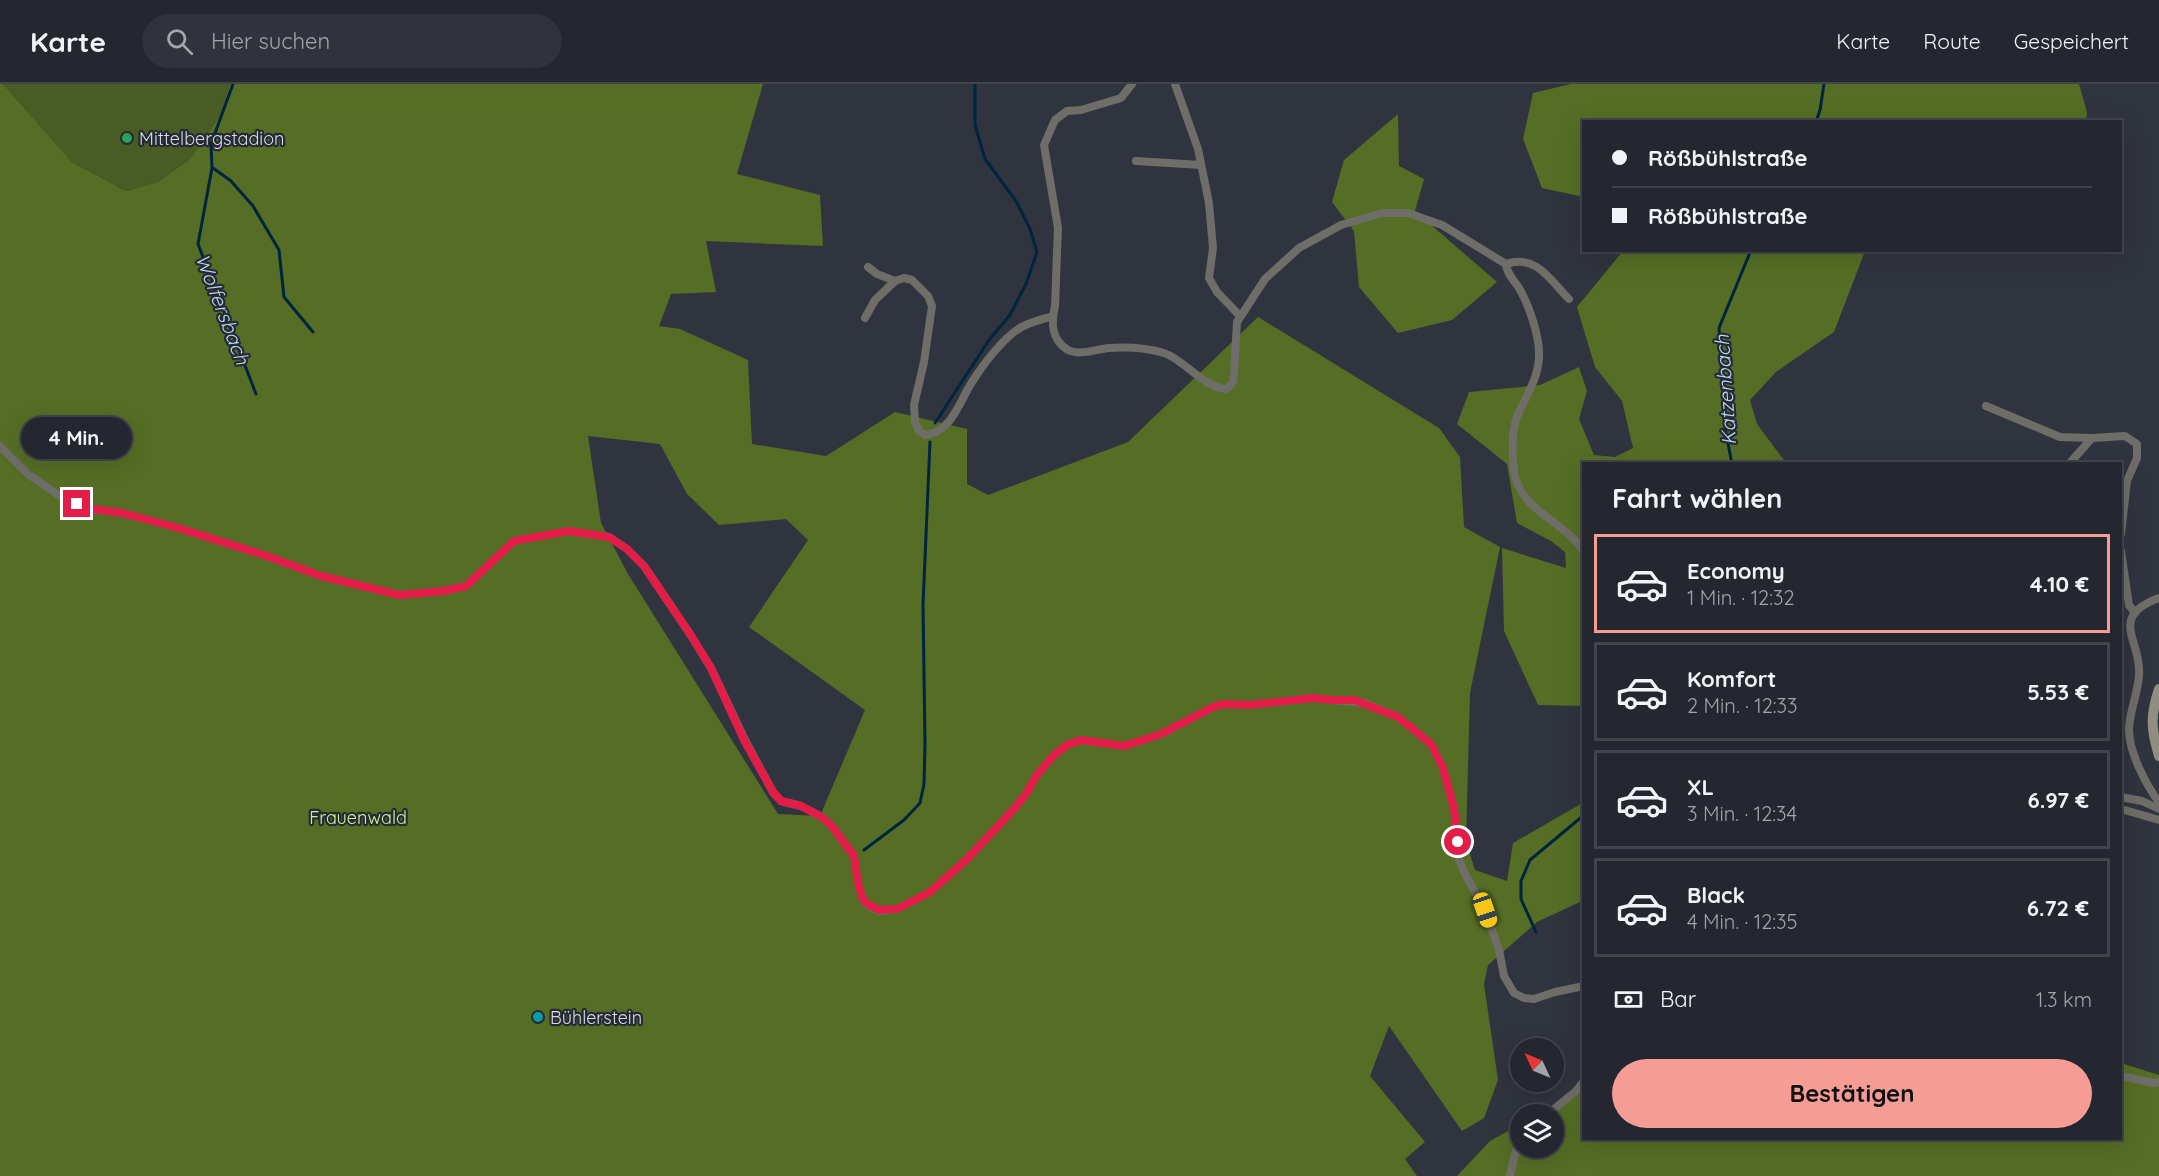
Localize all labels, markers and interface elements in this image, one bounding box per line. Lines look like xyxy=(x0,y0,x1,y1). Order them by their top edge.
search box xyxy=(142,14,562,68)
text: Karte xyxy=(30,24,106,59)
icon: search xyxy=(163,25,196,58)
text: Hier suchen xyxy=(211,27,330,55)
text: Karte xyxy=(1836,28,1890,54)
text: Route xyxy=(1923,28,1981,54)
text: Gespeichert xyxy=(2014,28,2129,54)
place label: Mittelbergstadion xyxy=(139,127,284,150)
marker: Mittelbergstadion xyxy=(120,131,134,145)
text: Rößbühlstraße xyxy=(1648,144,1807,172)
text: Rößbühlstraße xyxy=(1648,202,1807,230)
water label: Wolfersbach xyxy=(190,250,256,368)
water label: Katzenbach xyxy=(1709,333,1741,446)
callout: 4 Min. xyxy=(22,417,132,459)
text: 4 Min. xyxy=(49,425,104,450)
text: Fahrt wählen xyxy=(1612,481,1782,515)
route end xyxy=(63,490,90,517)
icon: car xyxy=(1615,557,1669,611)
text: Economy xyxy=(1687,557,1785,585)
text: 4.10 € xyxy=(2030,570,2089,598)
text: 1 Min. · 12:32 xyxy=(1687,585,1794,610)
icon: car xyxy=(1615,665,1669,719)
text: Komfort xyxy=(1687,665,1776,693)
text: 5.53 € xyxy=(2027,678,2089,706)
text: 2 Min. · 12:33 xyxy=(1687,693,1798,718)
icon: car xyxy=(1615,773,1669,827)
text: XL xyxy=(1687,773,1714,801)
text: 6.97 € xyxy=(2027,786,2089,814)
text: 3 Min. · 12:34 xyxy=(1687,801,1797,826)
park label: Frauenwald xyxy=(309,806,407,829)
route start xyxy=(1444,828,1471,855)
icon: car xyxy=(1615,881,1669,935)
text: Black xyxy=(1687,881,1745,909)
car xyxy=(1471,890,1499,930)
text: 6.72 € xyxy=(2027,894,2089,922)
text: 4 Min. · 12:35 xyxy=(1687,909,1797,934)
icon: cash xyxy=(1612,983,1645,1016)
text: Bar xyxy=(1660,985,1696,1013)
text: 1.3 km xyxy=(2036,987,2092,1012)
place label: Bühlerstein xyxy=(550,1006,642,1029)
marker: Bühlerstein xyxy=(531,1010,545,1024)
north arrow xyxy=(1510,1038,1564,1092)
map controls xyxy=(1510,1038,1564,1158)
button: Bestätigen xyxy=(1612,1059,2092,1128)
button: layers xyxy=(1510,1104,1564,1158)

